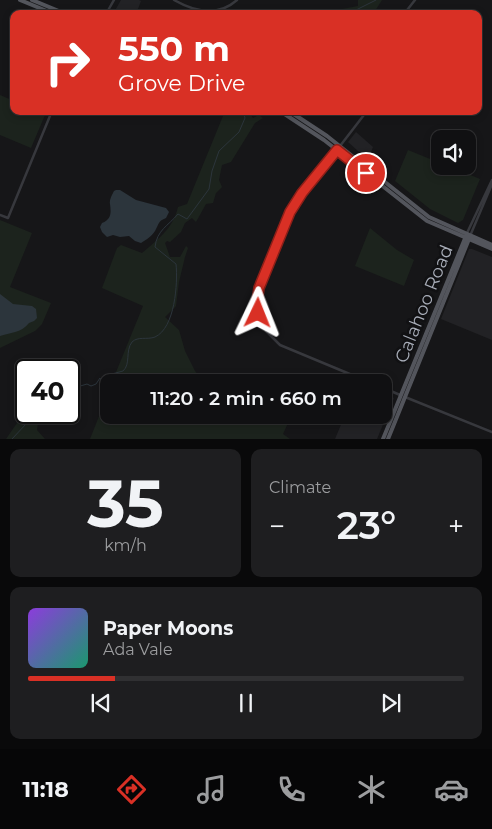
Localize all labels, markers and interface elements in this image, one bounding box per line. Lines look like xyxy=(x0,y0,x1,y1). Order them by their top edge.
text: 550 m xyxy=(118,27,230,70)
icon: right xyxy=(35,30,100,95)
text: Grove Drive xyxy=(118,70,245,97)
map controls xyxy=(431,130,476,175)
button: sound xyxy=(431,130,476,175)
pin xyxy=(345,152,387,194)
icon: arrive xyxy=(352,159,380,187)
street label: Calahoo Road xyxy=(390,242,458,366)
position arrow xyxy=(231,286,283,338)
speed limit sign: 40 xyxy=(15,359,80,424)
text: 11:20 · 2 min · 660 m xyxy=(150,387,342,410)
text: 35 xyxy=(87,464,164,543)
text: Climate xyxy=(269,478,331,497)
text: 23° xyxy=(337,502,396,549)
text: − xyxy=(269,509,285,543)
text: + xyxy=(448,509,464,543)
text: km/h xyxy=(104,536,147,555)
text: Paper Moons xyxy=(103,617,233,640)
text: Ada Vale xyxy=(103,640,173,659)
icon: previous xyxy=(87,689,115,717)
icon: pause xyxy=(232,689,260,717)
icon: next xyxy=(377,689,405,717)
icon: directions xyxy=(114,772,149,807)
icon: music xyxy=(194,772,229,807)
icon: phone xyxy=(274,772,309,807)
icon: climate xyxy=(354,772,389,807)
icon: car xyxy=(434,772,469,807)
text: 11:18 xyxy=(23,776,69,803)

